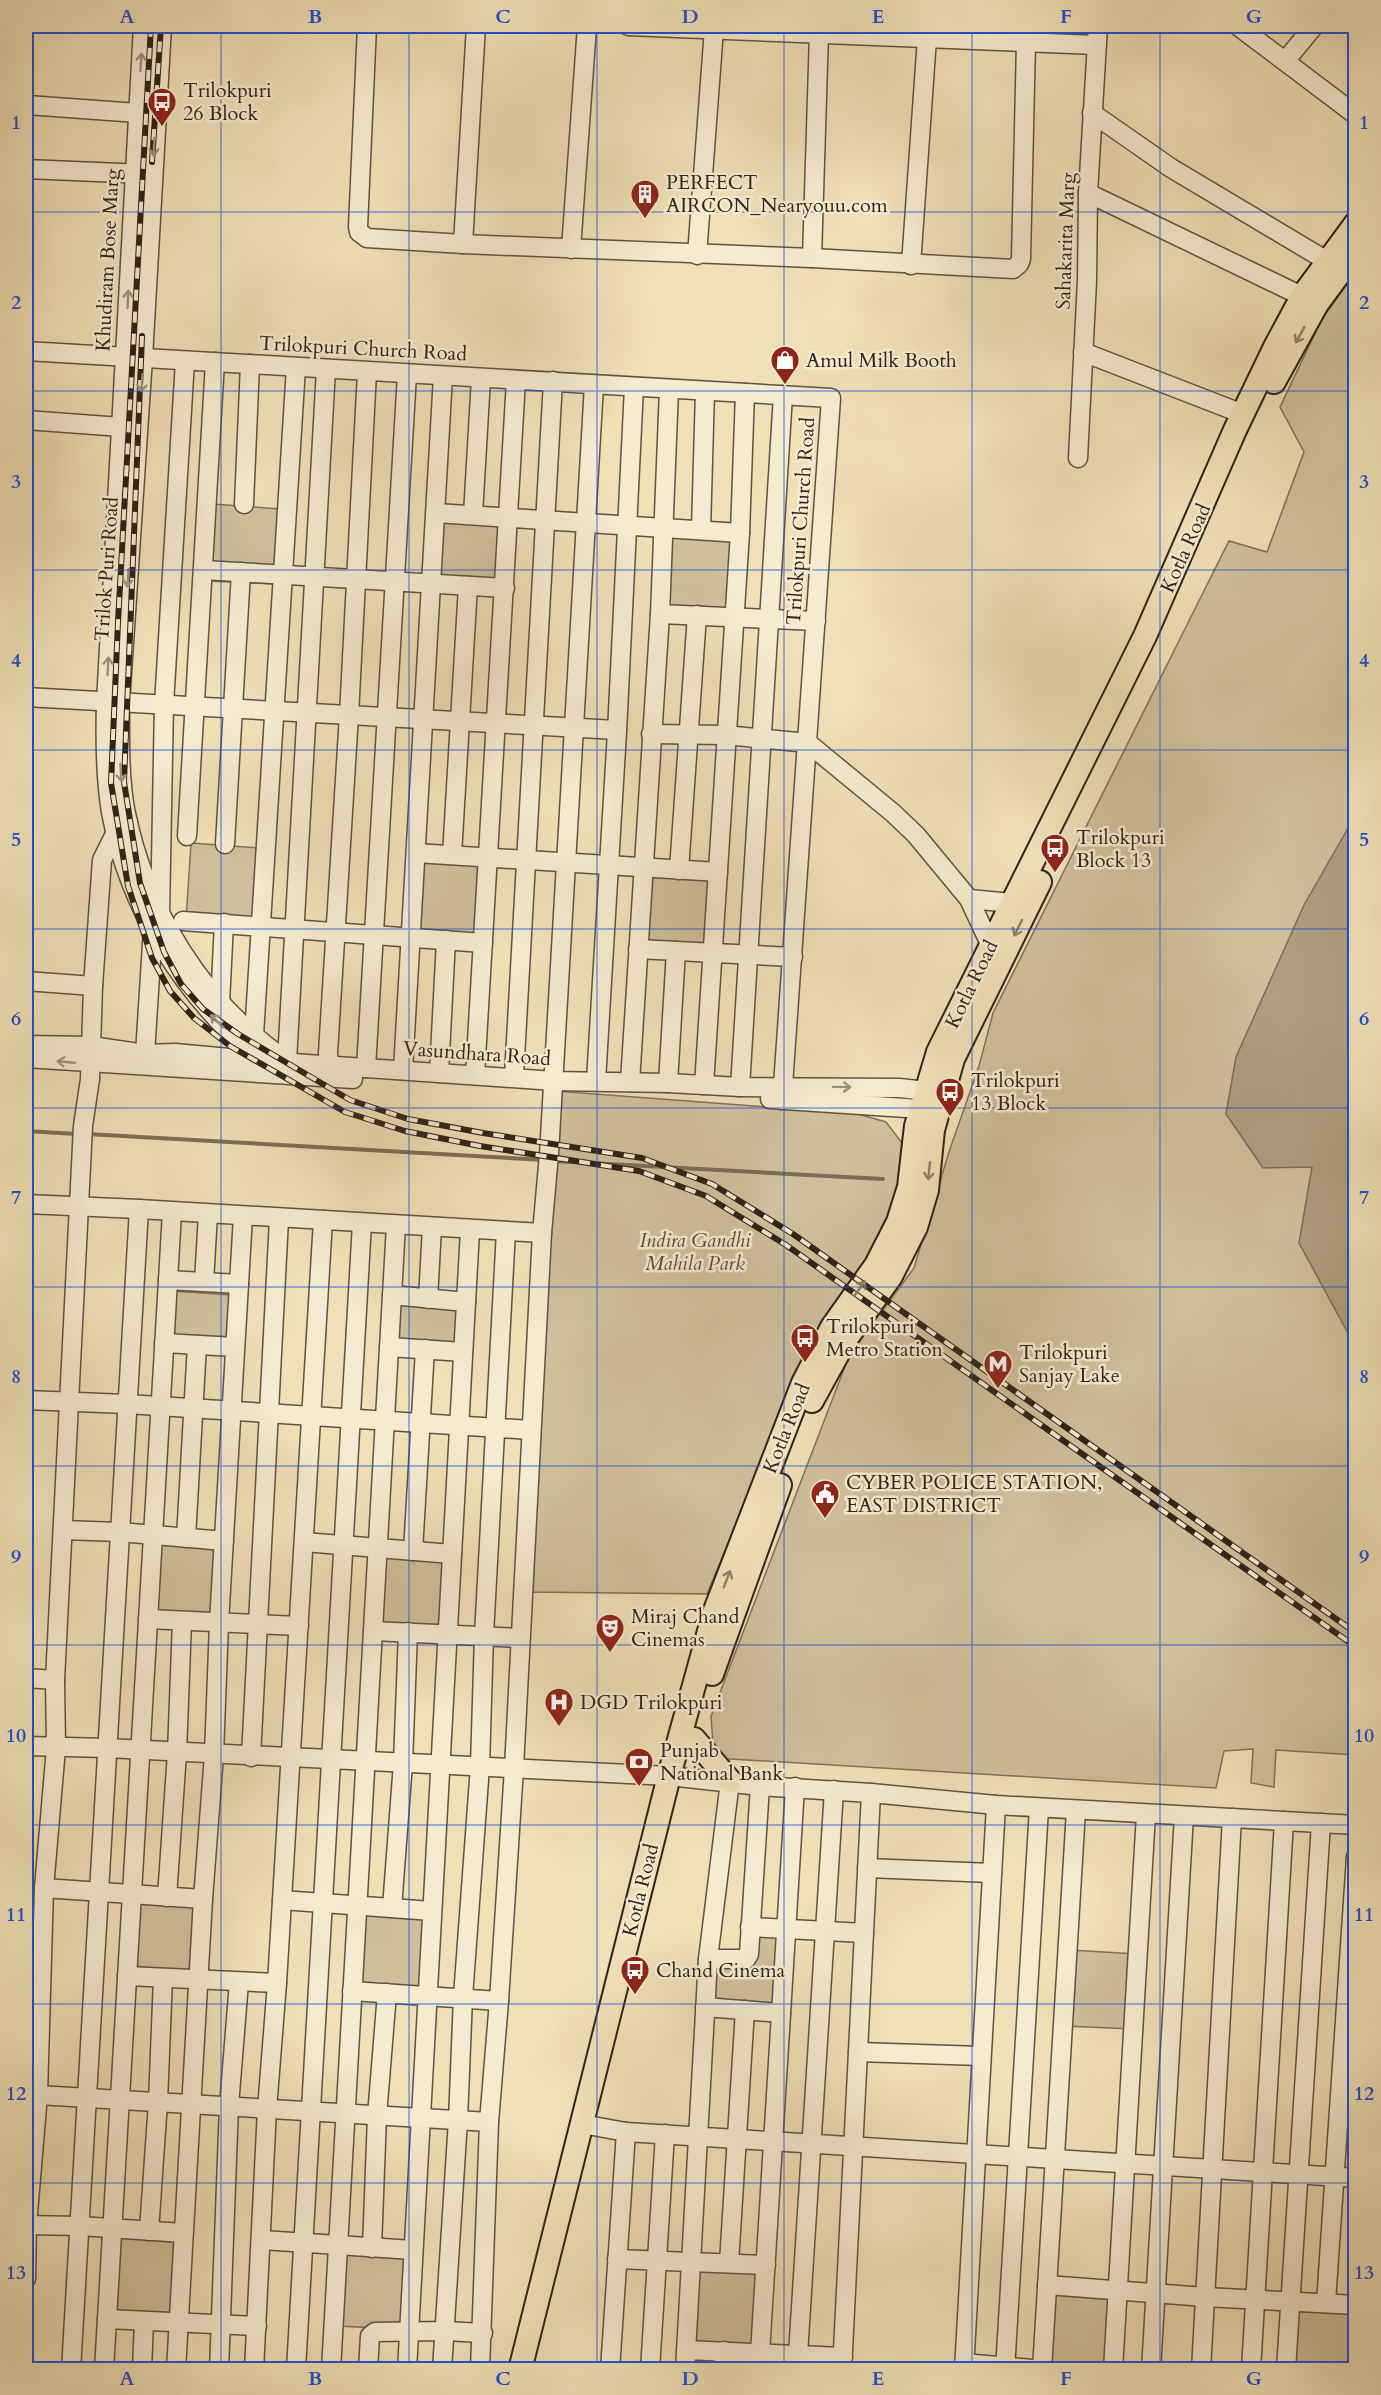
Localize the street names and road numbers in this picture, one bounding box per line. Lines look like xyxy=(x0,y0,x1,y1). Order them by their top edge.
street label: Khudiram Bose Marg xyxy=(89,167,126,352)
street label: Sahakarita Marg xyxy=(1050,171,1081,310)
street label: Trilokpuri Church Road xyxy=(258,330,468,367)
street label: Trilokpuri Church Road xyxy=(780,416,821,626)
street label: Trilok Puri Road xyxy=(88,496,125,642)
street label: Kotla Road xyxy=(1154,499,1217,597)
street label: Kotla Road xyxy=(938,935,1005,1033)
street label: Vasundhara Road xyxy=(402,1035,552,1072)
street label: Kotla Road xyxy=(756,1379,817,1477)
street label: Kotla Road xyxy=(616,1840,665,1940)

